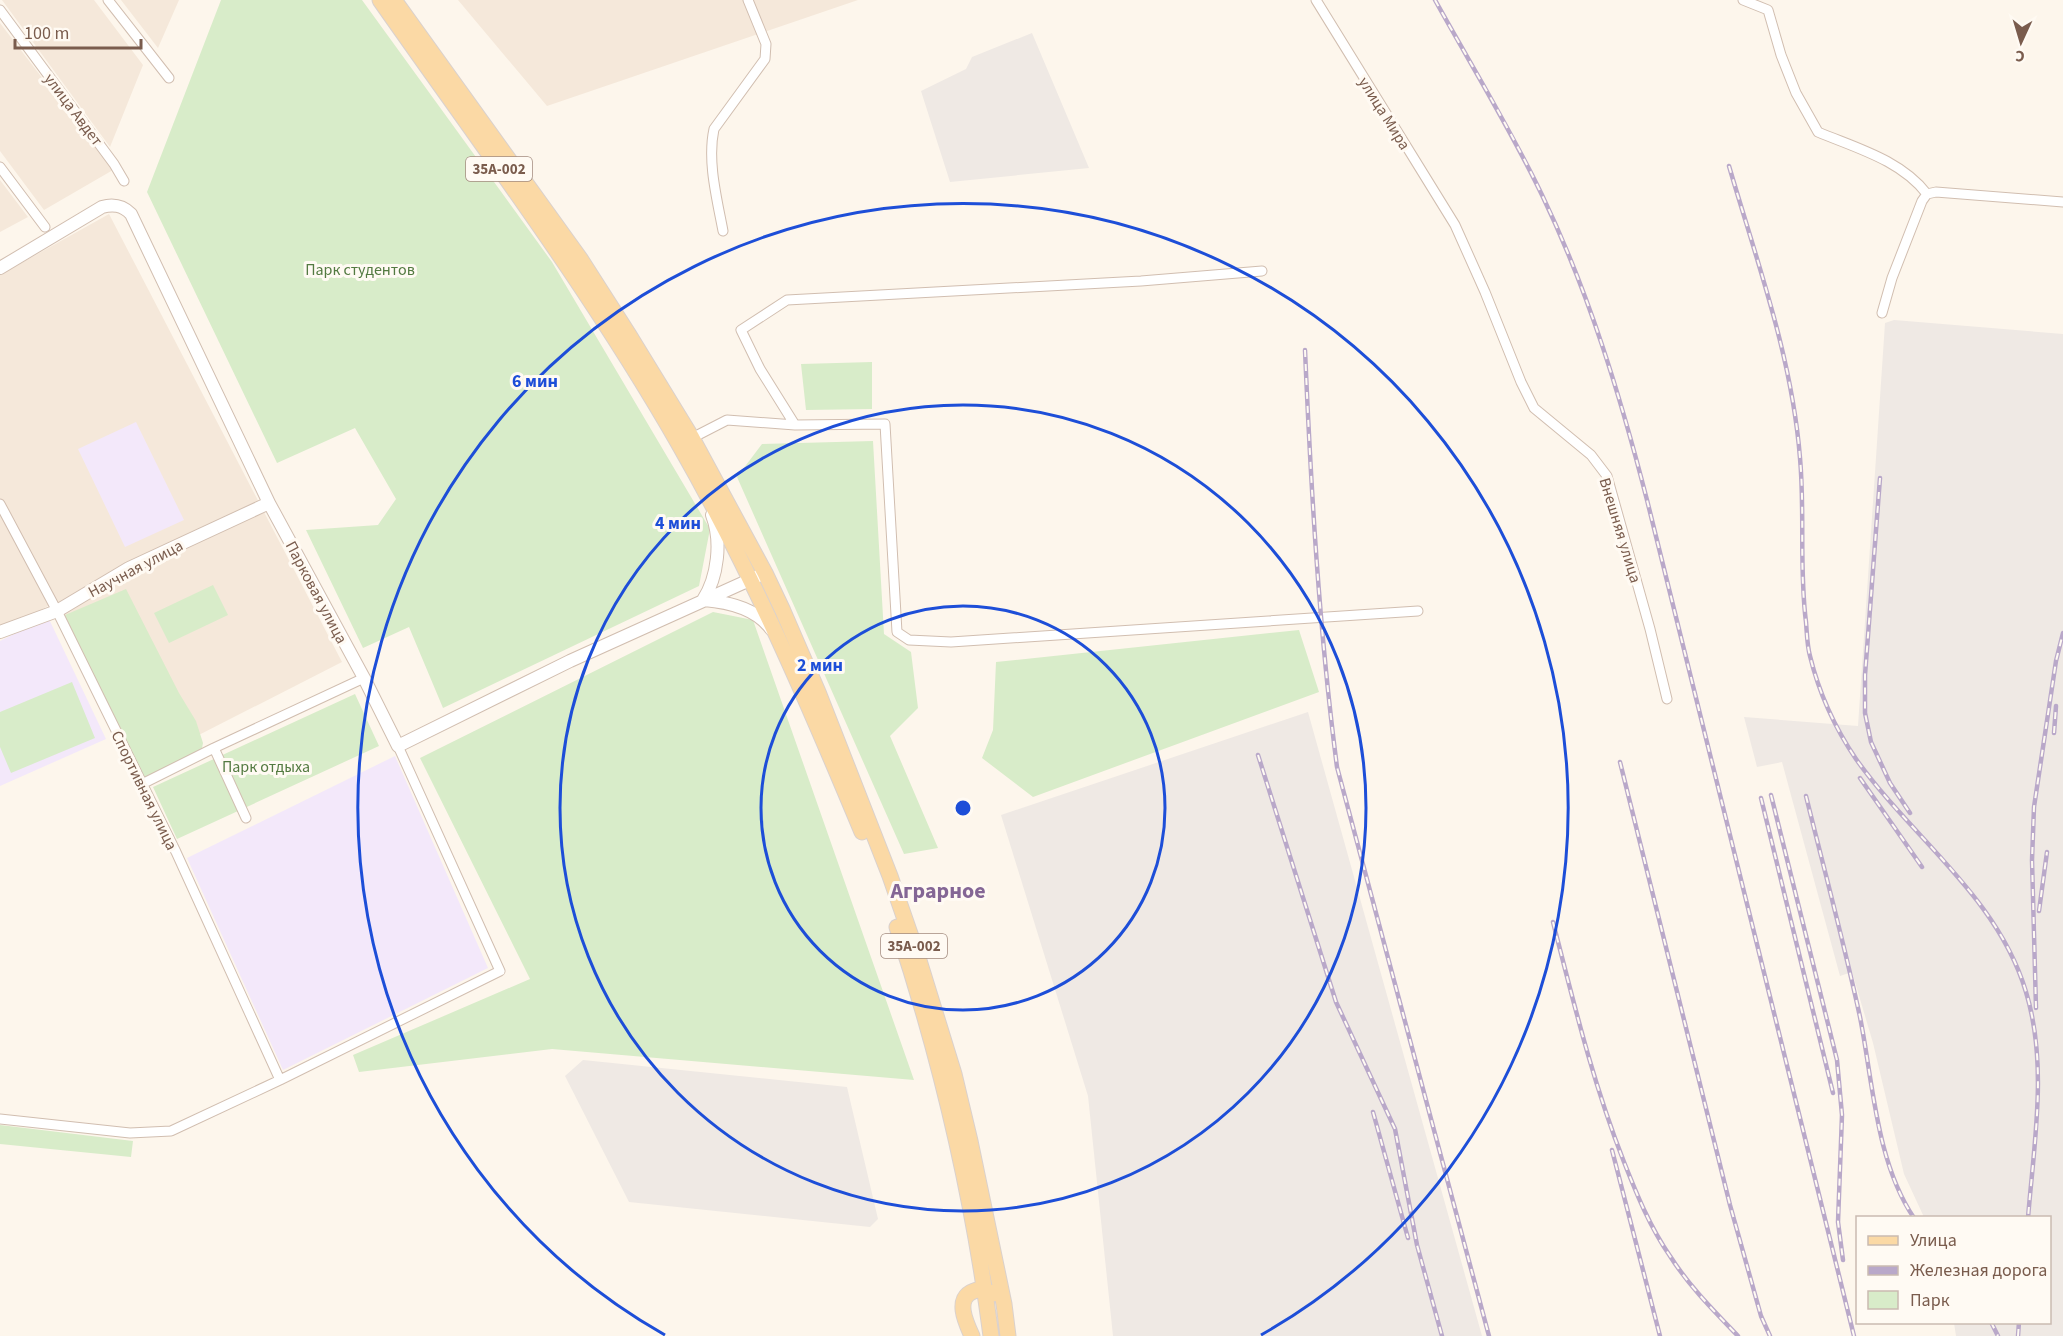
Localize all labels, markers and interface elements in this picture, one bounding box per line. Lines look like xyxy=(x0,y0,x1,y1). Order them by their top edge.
scale bar xyxy=(15,12,141,50)
north arrow xyxy=(1991,12,2051,72)
text: 100 m xyxy=(24,21,69,46)
text: С xyxy=(2015,45,2025,67)
street label: улица Авдет xyxy=(39,69,108,150)
street label: улица Мира xyxy=(1353,73,1415,154)
road number: 35А-002 xyxy=(466,157,532,181)
park label: Парк студентов xyxy=(305,259,415,281)
text: 6 мин xyxy=(512,369,558,394)
street label: Внешняя улица xyxy=(1594,475,1646,586)
text: 4 мин xyxy=(655,511,701,536)
street label: Научная улица xyxy=(84,535,187,603)
street label: Парковая улица xyxy=(280,537,352,648)
text: 2 мин xyxy=(797,653,843,678)
street label: Спортивная улица xyxy=(106,727,183,854)
park label: Парк отдыха xyxy=(222,756,310,778)
centre of rings xyxy=(953,798,973,818)
district label: Аграрное xyxy=(889,875,986,907)
road number: 35А-002 xyxy=(881,934,947,958)
legend xyxy=(1856,1216,2051,1324)
text: Улица xyxy=(1910,1228,1957,1253)
text: Железная дорога xyxy=(1910,1258,2047,1283)
text: Парк xyxy=(1910,1288,1950,1313)

